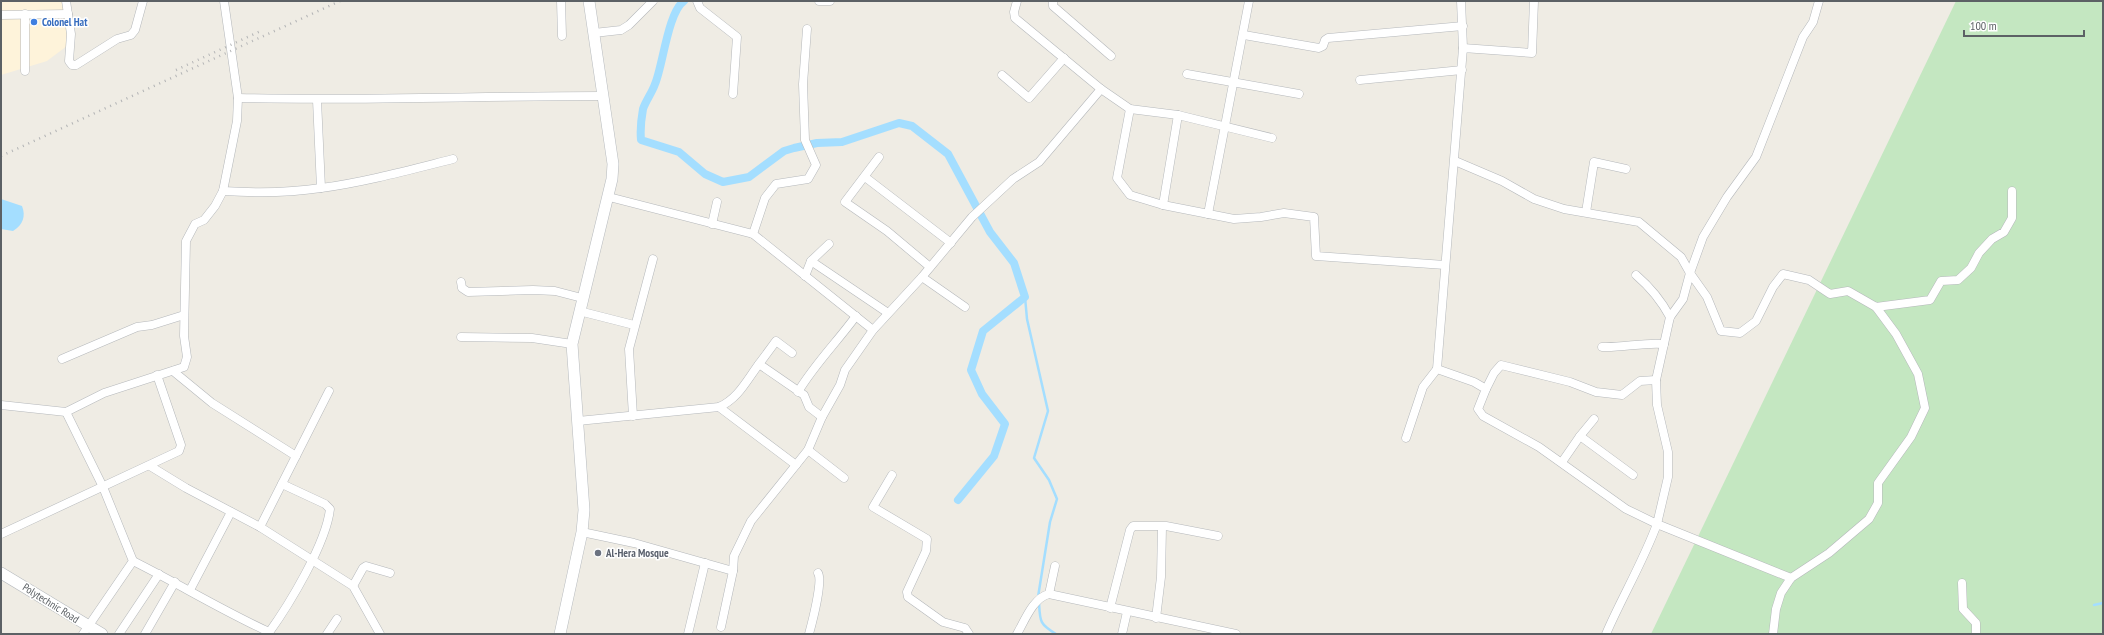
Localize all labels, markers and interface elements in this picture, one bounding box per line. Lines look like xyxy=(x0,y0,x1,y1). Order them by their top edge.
scale bar xyxy=(1964,12,2084,38)
place label: Colonel Hat xyxy=(42,15,88,29)
marker: Colonel Hat xyxy=(29,17,39,27)
text: 100 m xyxy=(1970,18,1997,33)
place label: Al-Hera Mosque xyxy=(605,546,669,560)
marker: Al-Hera Mosque xyxy=(593,548,603,558)
street label: Polytechnic Road xyxy=(20,580,82,626)

